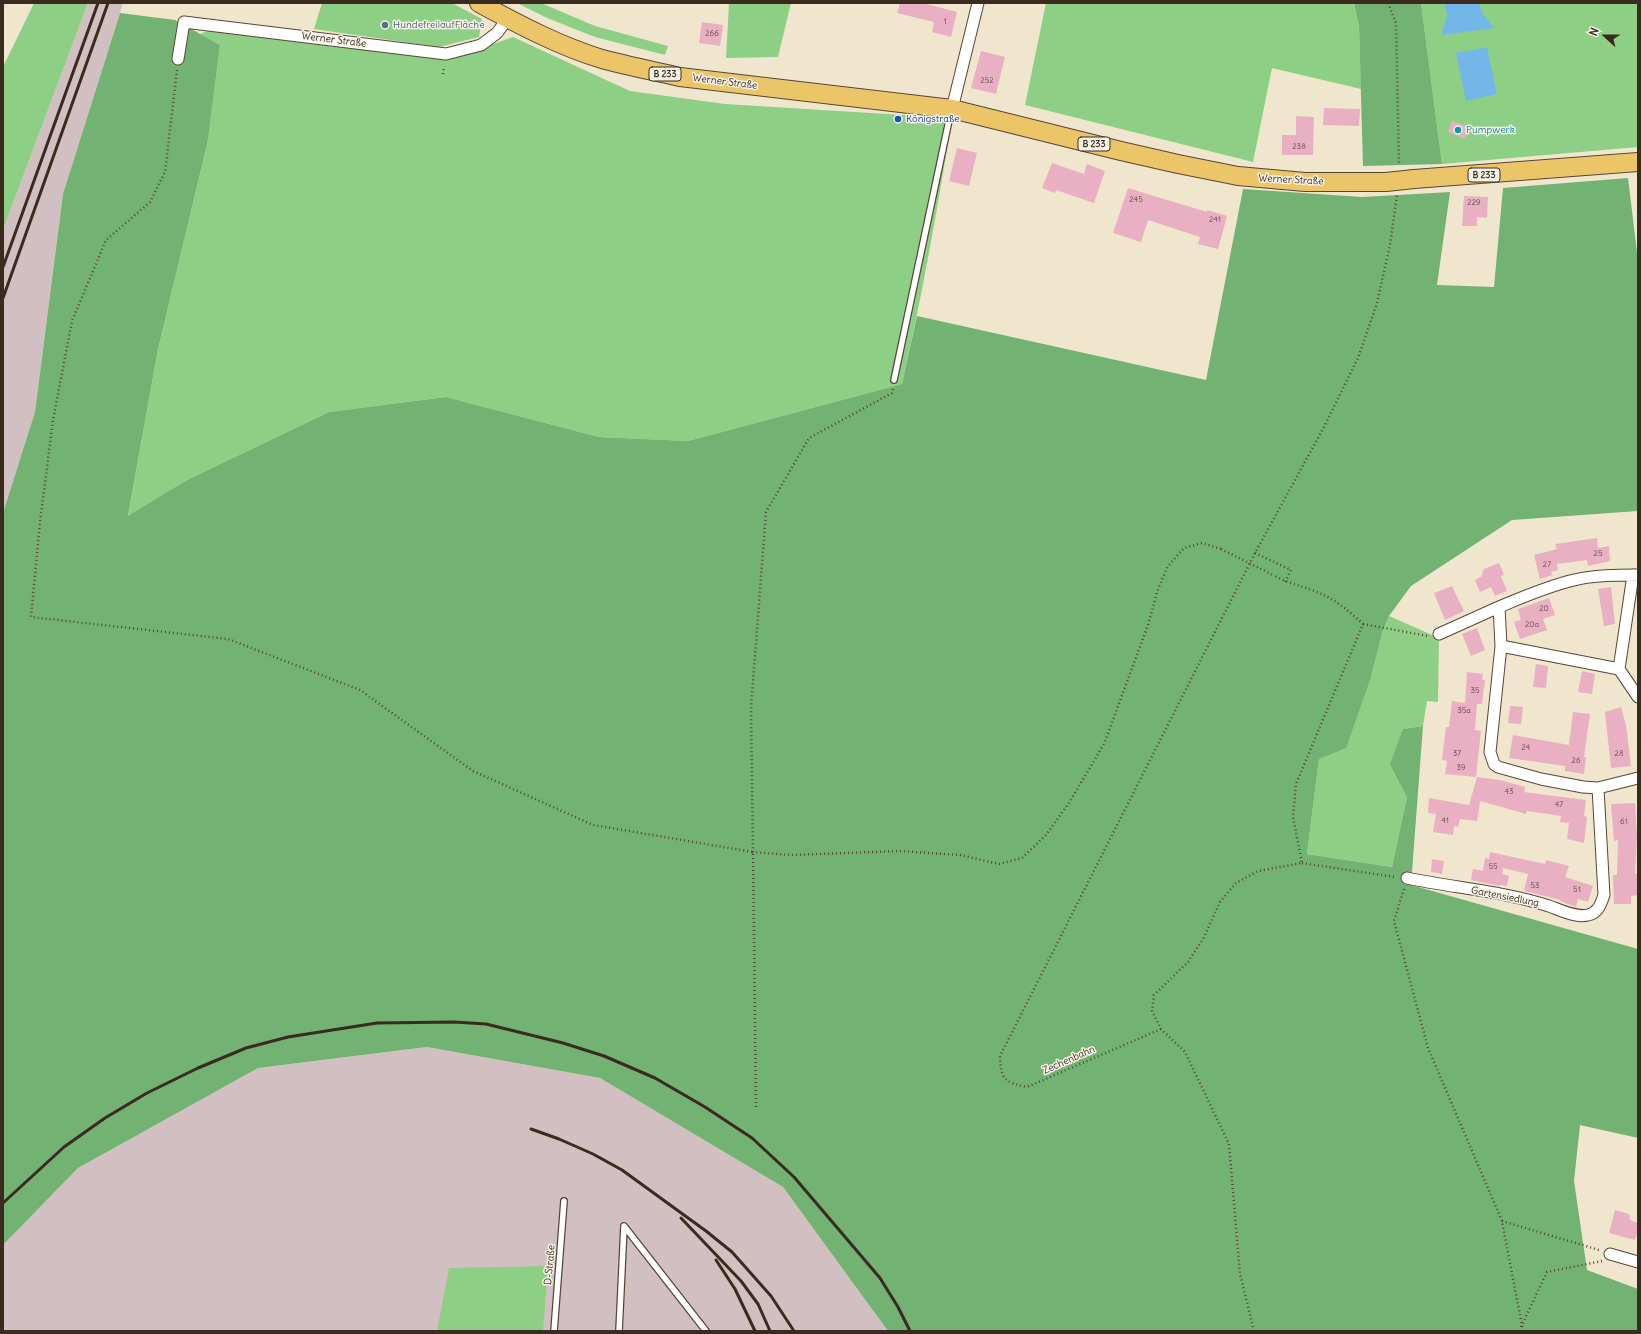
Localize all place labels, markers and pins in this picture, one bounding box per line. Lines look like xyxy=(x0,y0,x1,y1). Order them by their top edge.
place label: HundefreilaufFläche xyxy=(393,19,485,31)
marker: HundefreilaufFläche xyxy=(380,20,390,30)
place label: Königstraße xyxy=(906,113,960,125)
marker: Königstraße xyxy=(893,114,903,124)
place label: Pumpwerk xyxy=(1466,124,1515,136)
marker: Pumpwerk xyxy=(1453,125,1463,135)

